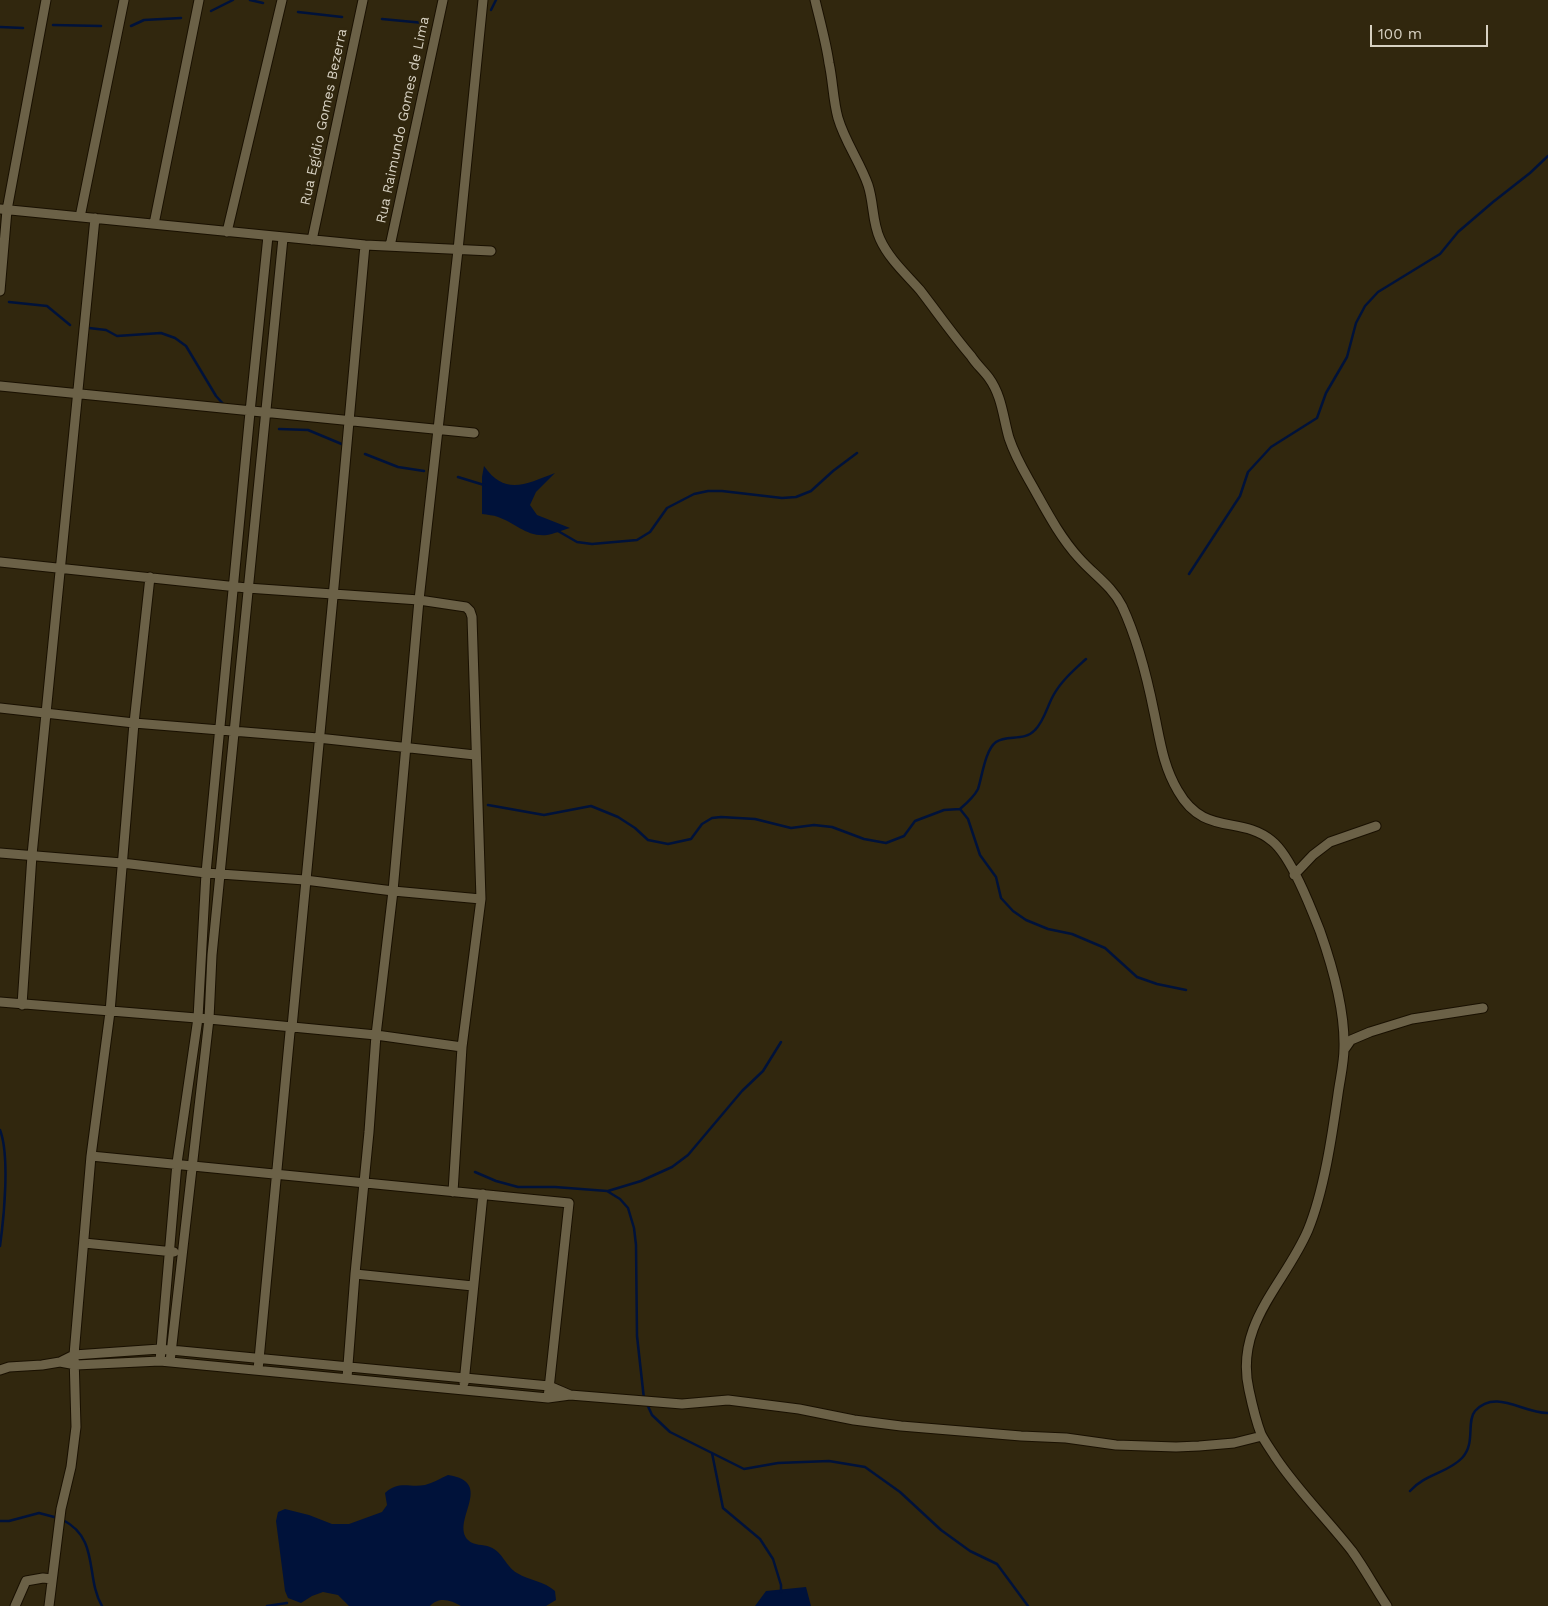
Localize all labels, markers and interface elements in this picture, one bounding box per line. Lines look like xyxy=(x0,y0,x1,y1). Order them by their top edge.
street label: Rua Raimundo Gomes de Lima xyxy=(373,15,433,225)
scale bar xyxy=(1373,15,1490,47)
text: 100 m xyxy=(1378,25,1422,43)
street label: Rua Egídio Gomes Bezerra xyxy=(297,27,351,207)

